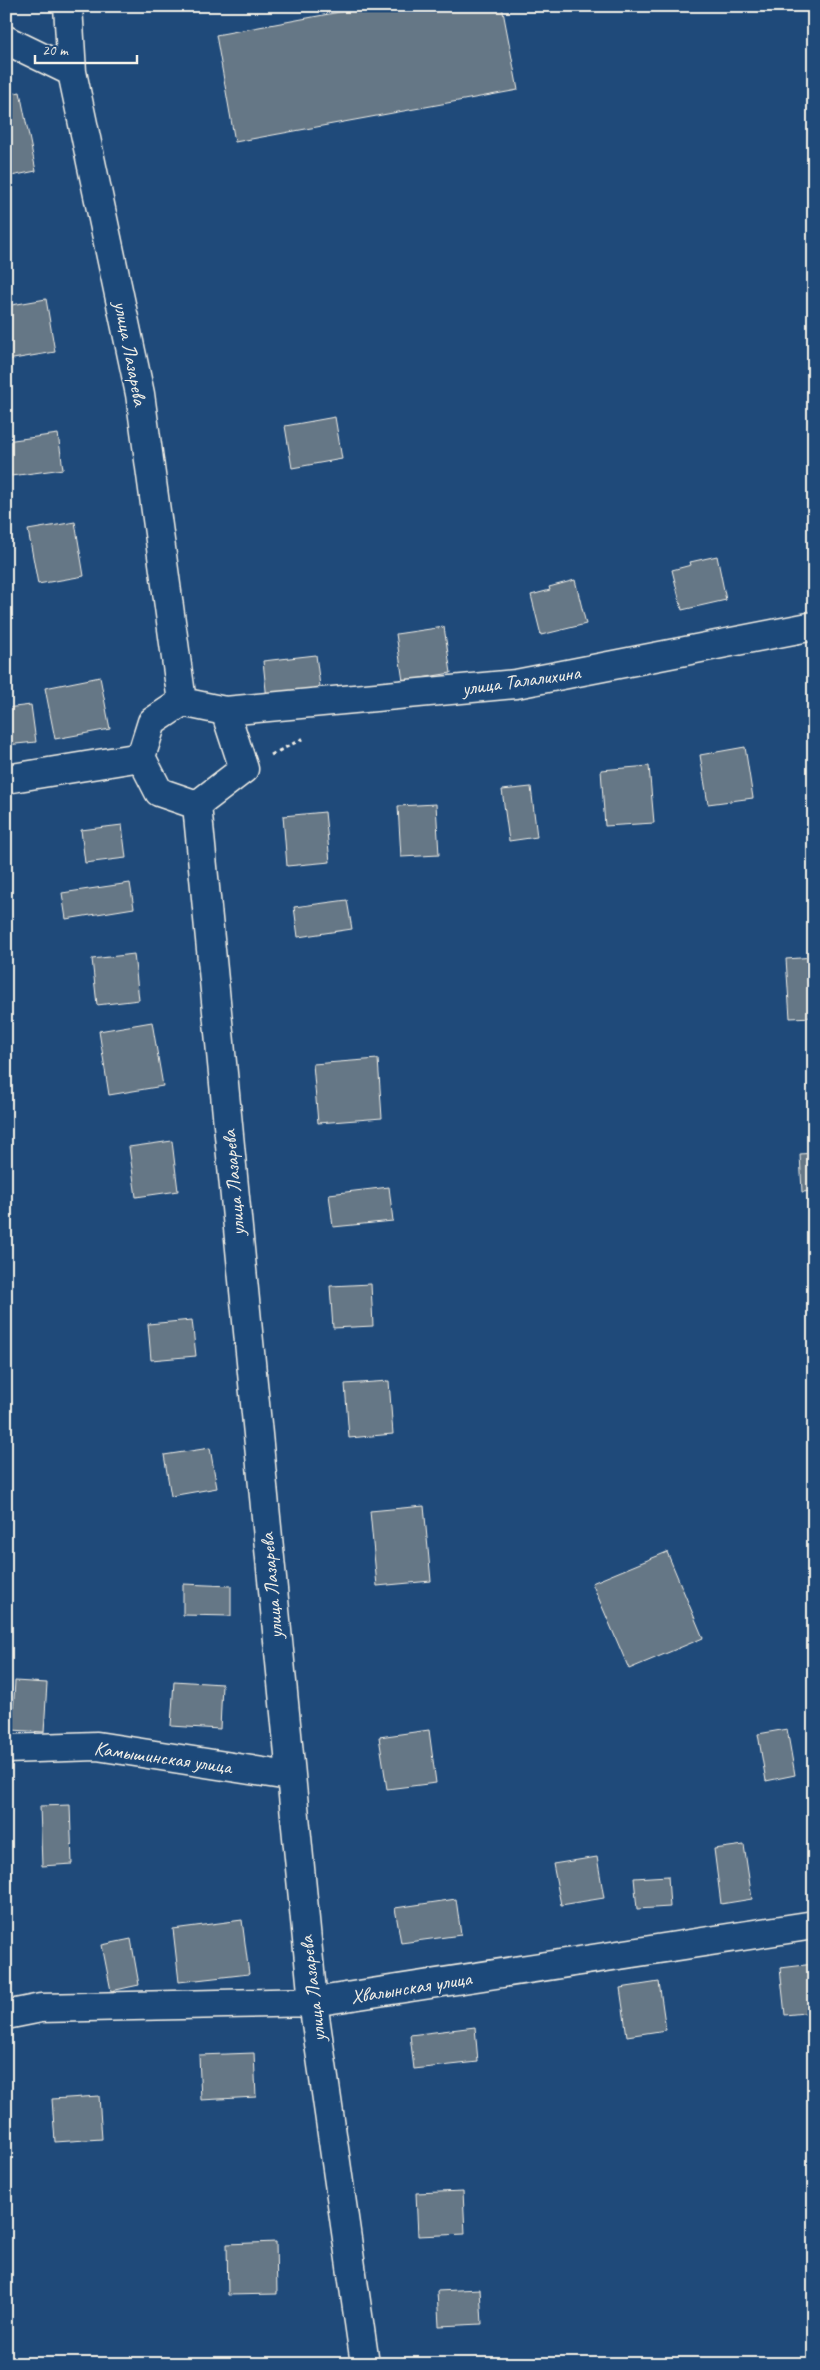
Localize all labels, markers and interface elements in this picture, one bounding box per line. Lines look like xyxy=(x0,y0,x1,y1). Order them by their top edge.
scale bar xyxy=(35,32,138,64)
text: 20 m xyxy=(42,41,69,60)
street label: улица Лазарева xyxy=(108,298,153,409)
street label: улица Талалихина xyxy=(459,660,584,701)
street label: улица Лазарева xyxy=(216,1128,251,1238)
street label: улица Лазарева xyxy=(254,1531,289,1641)
street label: Камышинская улица xyxy=(93,1735,235,1780)
street label: улица Лазарева xyxy=(293,1933,332,2044)
street label: Хвалынская улица xyxy=(349,1965,475,2009)

